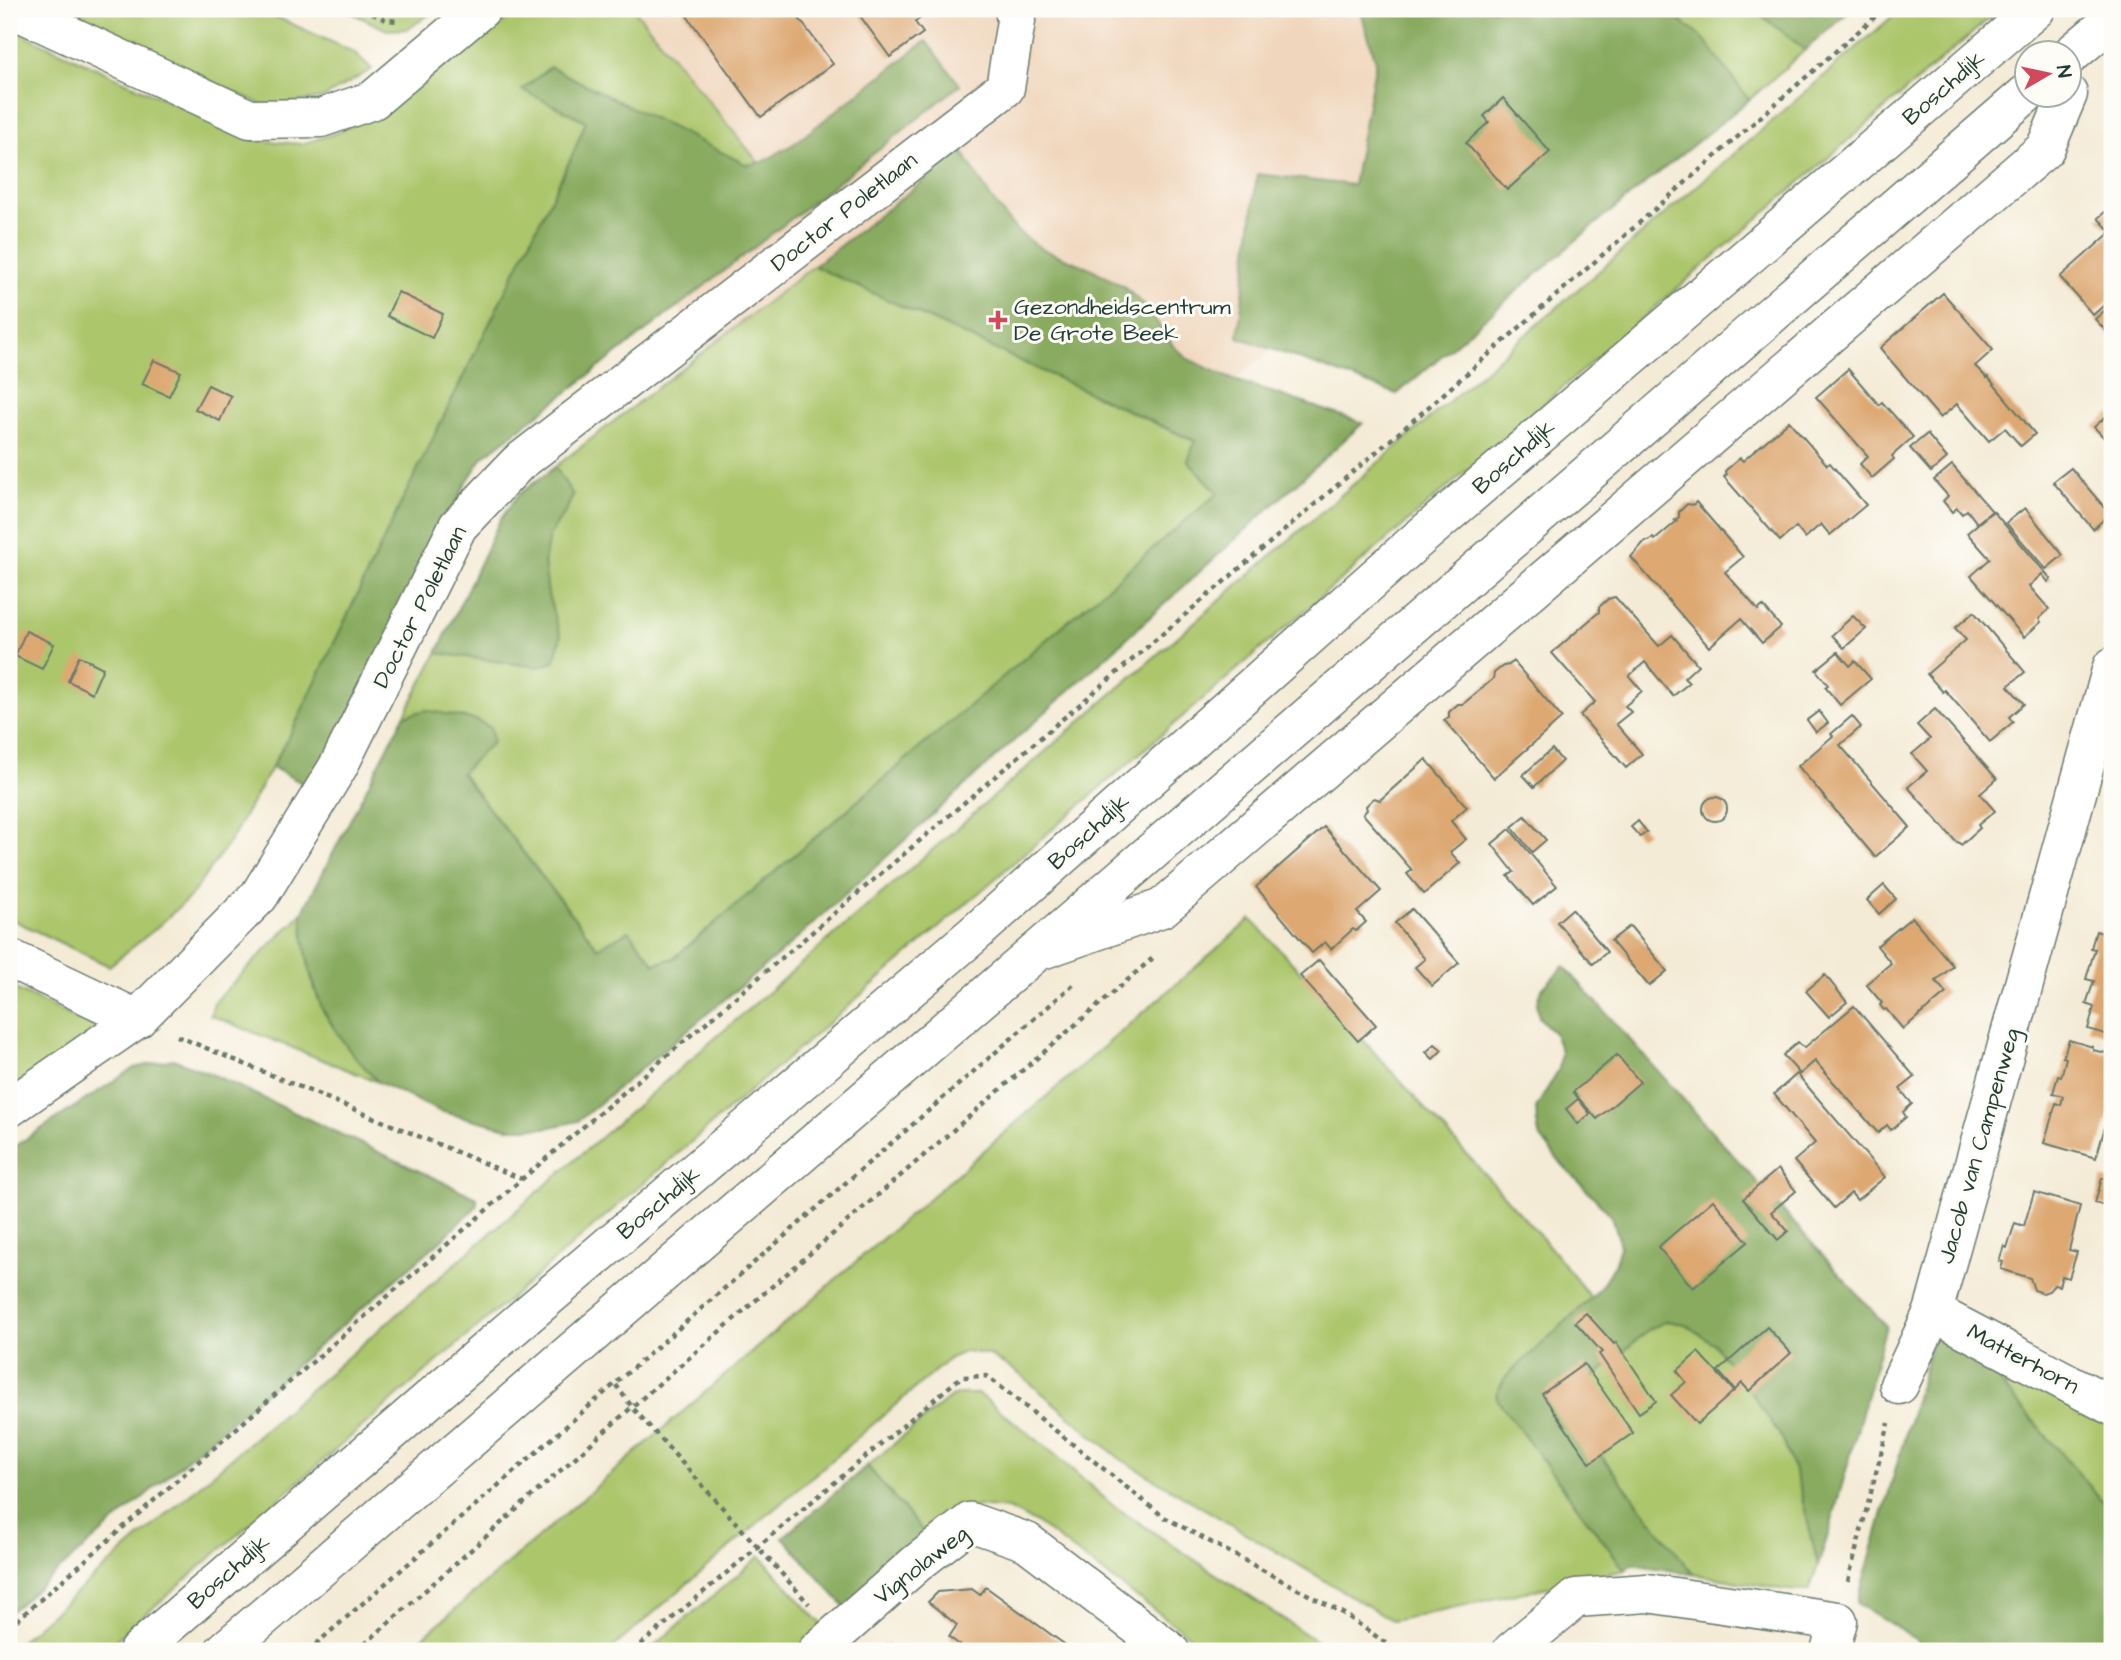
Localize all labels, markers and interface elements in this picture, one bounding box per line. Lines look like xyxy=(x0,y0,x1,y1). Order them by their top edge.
north arrow xyxy=(2012,38,2082,108)
street label: Boschdijk xyxy=(1896,43,1992,133)
text: N xyxy=(2049,64,2078,80)
street label: Doctor Poletlaan xyxy=(764,145,924,279)
place label: Gezondheidscentrum De Grote Beek xyxy=(1014,291,1231,349)
marker: Gezondheidscentrum De Grote Beek xyxy=(988,310,1008,330)
street label: Boschdijk xyxy=(1466,412,1562,502)
street label: Doctor Poletlaan xyxy=(365,520,475,694)
street label: Boschdijk xyxy=(1041,787,1137,877)
street label: Jacob van Campenweg xyxy=(1930,1024,2029,1268)
street label: Boschdijk xyxy=(610,1159,708,1247)
street label: Matterhorn xyxy=(1961,1316,2085,1402)
street label: Vignolaweg xyxy=(867,1518,976,1613)
street label: Boschdijk xyxy=(181,1527,277,1617)

